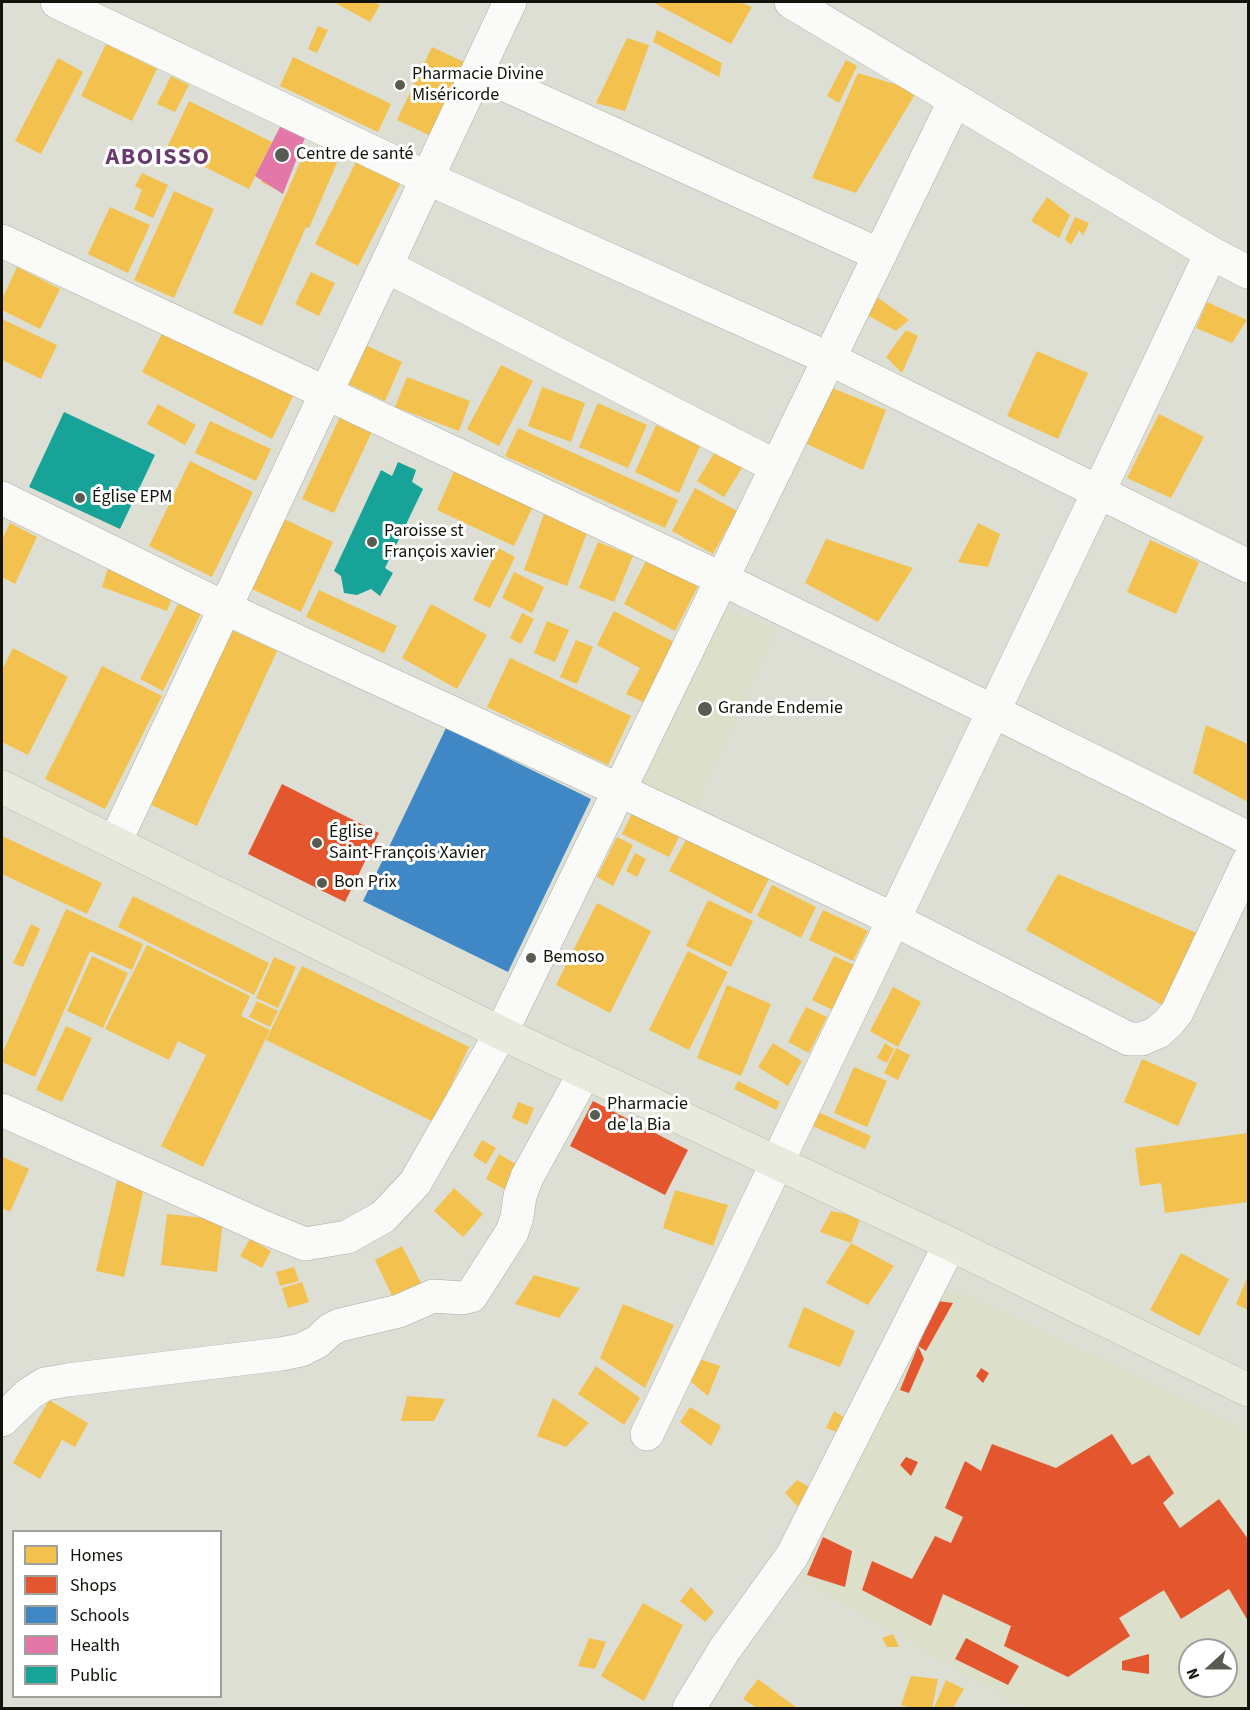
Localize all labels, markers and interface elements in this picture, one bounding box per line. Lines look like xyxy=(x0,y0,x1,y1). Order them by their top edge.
place label: Pharmacie Divine Miséricorde xyxy=(412,64,544,106)
marker: Pharmacie Divine Miséricorde xyxy=(393,78,407,92)
place label: Centre de santé xyxy=(296,144,413,166)
district label: ABOISSO xyxy=(105,145,211,173)
marker: Centre de santé xyxy=(273,146,291,164)
place label: Église EPM xyxy=(92,487,172,509)
marker: Église EPM xyxy=(73,491,87,505)
place label: Paroisse st François xavier xyxy=(384,521,495,564)
marker: Paroisse st François xavier xyxy=(365,535,379,549)
place label: Grande Endemie xyxy=(718,698,843,720)
marker: Grande Endemie xyxy=(696,700,714,718)
place label: Église Saint-François Xavier xyxy=(329,822,486,864)
marker: Église Saint-François Xavier xyxy=(310,836,324,850)
place label: Bon Prix xyxy=(334,872,397,894)
marker: Bon Prix xyxy=(315,876,329,890)
place label: Bemoso xyxy=(543,947,604,969)
marker: Bemoso xyxy=(524,951,538,965)
place label: Pharmacie de la Bia xyxy=(607,1094,688,1136)
marker: Pharmacie de la Bia xyxy=(588,1108,602,1122)
legend xyxy=(12,1530,222,1698)
text: Homes xyxy=(70,1543,123,1568)
text: Shops xyxy=(70,1573,117,1598)
text: Schools xyxy=(70,1603,129,1628)
text: Health xyxy=(70,1633,120,1658)
north arrow xyxy=(1178,1638,1238,1698)
text: Public xyxy=(70,1663,117,1688)
text: N xyxy=(1181,1665,1205,1683)

